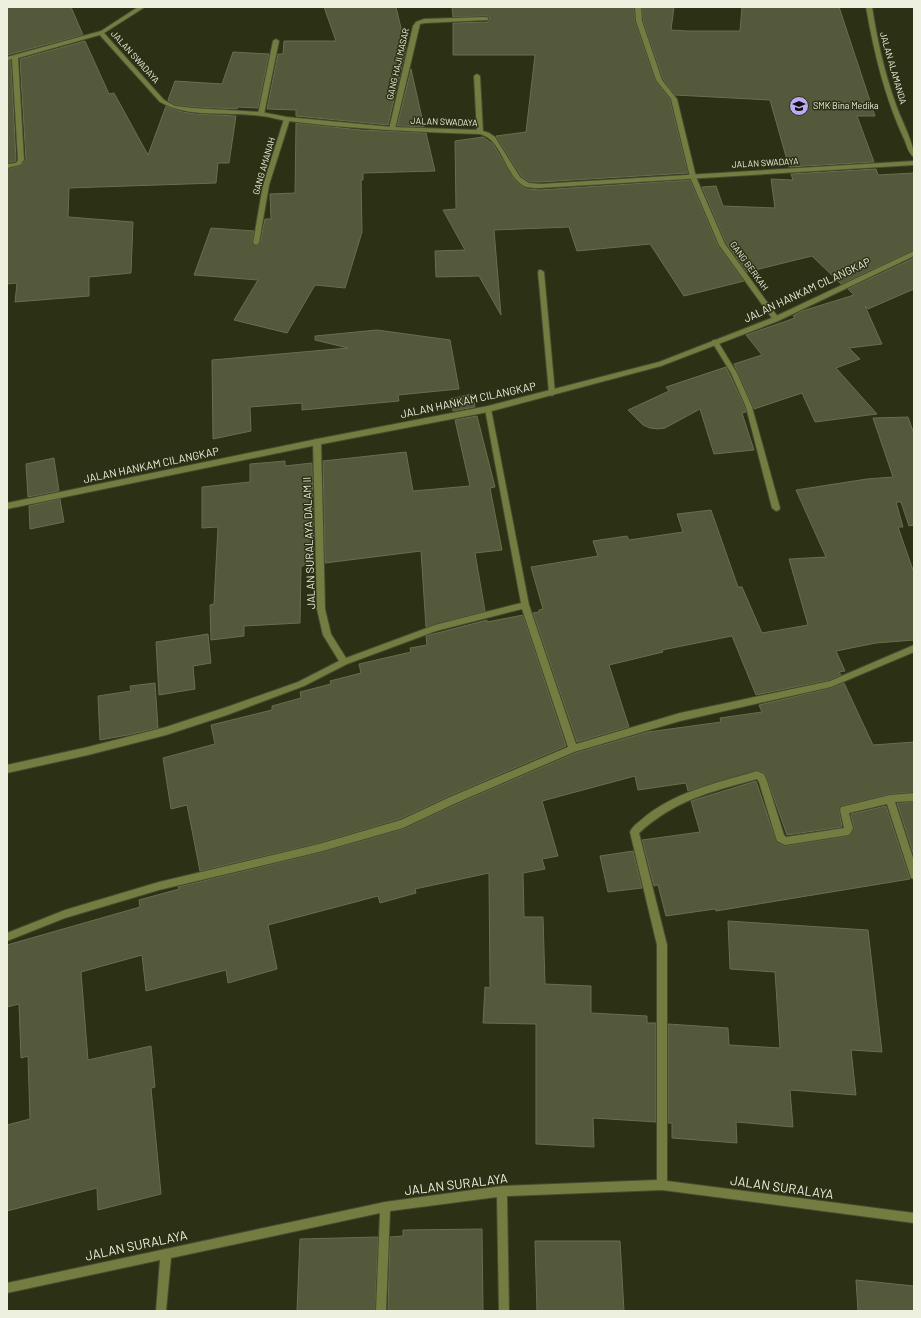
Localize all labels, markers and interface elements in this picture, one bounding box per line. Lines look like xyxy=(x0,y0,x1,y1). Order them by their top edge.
street label: GANG HAJI MASAR xyxy=(384,27,411,101)
street label: JALAN SWADAYA xyxy=(109,28,162,86)
street label: JALAN ALAMANDA xyxy=(878,31,909,106)
school or university icon: SMK Bina Medika xyxy=(788,95,810,117)
place label: SMK Bina Medika xyxy=(813,100,879,111)
street label: JALAN SWADAYA xyxy=(410,115,478,128)
street label: GANG AMANAH xyxy=(250,136,277,196)
street label: JALAN SWADAYA xyxy=(731,155,799,170)
street label: GANG BERKAH xyxy=(728,239,771,293)
street label: JALAN HANKAM CILANGKAP xyxy=(741,254,873,325)
street label: JALAN HANKAM CILANGKAP xyxy=(399,379,537,420)
street label: JALAN HANKAM CILANGKAP xyxy=(82,444,220,485)
street label: JALAN SURALAYA DALAM II xyxy=(300,477,317,609)
street label: JALAN SURALAYA xyxy=(403,1170,509,1198)
street label: JALAN SURALAYA xyxy=(729,1172,835,1202)
street label: JALAN SURALAYA xyxy=(84,1226,189,1264)

